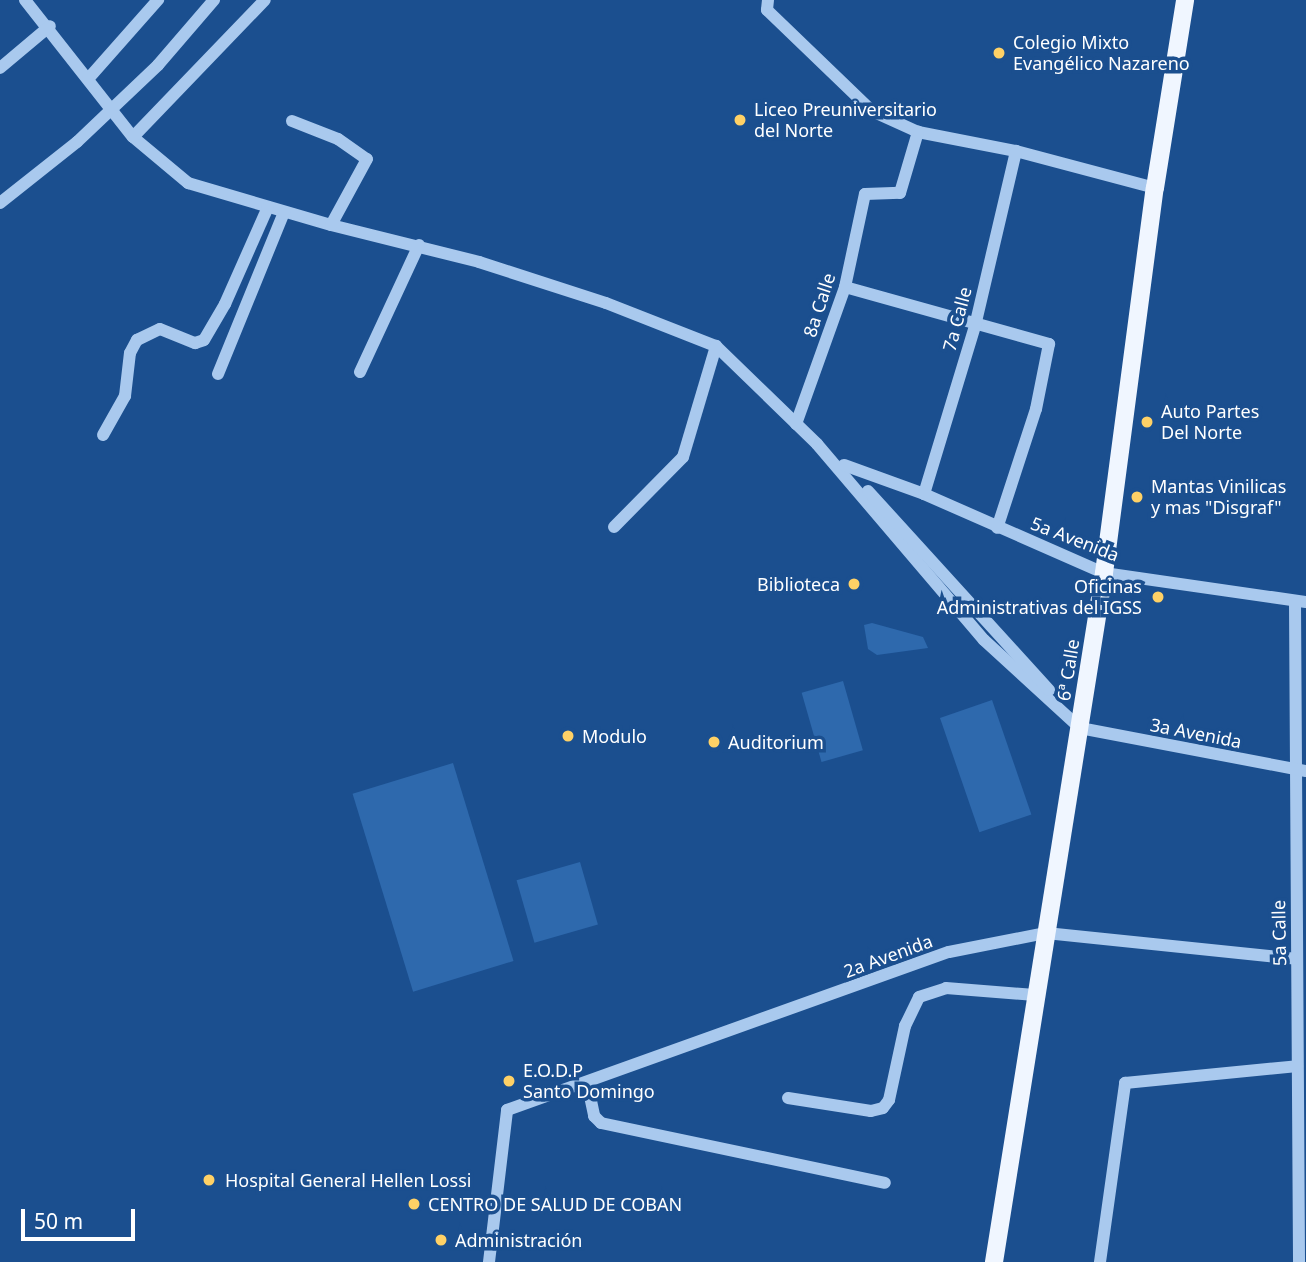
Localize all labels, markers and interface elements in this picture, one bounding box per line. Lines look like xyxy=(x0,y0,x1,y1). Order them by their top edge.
place label: Colegio Mixto Evangélico Nazareno xyxy=(1013,32,1190,74)
marker: Colegio Mixto Evangélico Nazareno xyxy=(991,45,1007,61)
place label: Liceo Preuniversitario del Norte xyxy=(754,99,937,142)
marker: Liceo Preuniversitario del Norte xyxy=(732,112,748,128)
street label: 8a Calle xyxy=(799,270,839,340)
street label: 7a Calle xyxy=(938,284,976,354)
place label: Auto Partes Del Norte xyxy=(1161,401,1259,444)
marker: Auto Partes Del Norte xyxy=(1139,414,1155,430)
place label: Mantas Vinilicas y mas "Disgraf" xyxy=(1151,476,1286,518)
marker: Mantas Vinilicas y mas "Disgraf" xyxy=(1129,489,1145,505)
street label: 5a Avenida xyxy=(1028,512,1122,566)
place label: Biblioteca xyxy=(757,573,840,595)
marker: Biblioteca xyxy=(846,576,862,592)
place label: Oficinas Administrativas del IGSS xyxy=(937,576,1142,618)
marker: Oficinas Administrativas del IGSS xyxy=(1148,587,1168,607)
street label: 6ª Calle xyxy=(1052,638,1084,702)
street label: 3a Avenida xyxy=(1148,714,1244,752)
place label: Modulo xyxy=(582,725,647,747)
marker: Modulo xyxy=(560,728,576,744)
place label: Auditorium xyxy=(728,731,824,753)
marker: Auditorium xyxy=(706,734,722,750)
street label: 5a Calle xyxy=(1268,900,1290,966)
street label: 2a Avenida xyxy=(841,930,935,982)
place label: E.O.D.P Santo Domingo xyxy=(523,1060,655,1102)
marker: E.O.D.P Santo Domingo xyxy=(501,1073,517,1089)
place label: Hospital General Hellen Lossi xyxy=(225,1169,471,1191)
marker: Hospital General Hellen Lossi xyxy=(199,1170,219,1190)
place label: CENTRO DE SALUD DE COBAN xyxy=(428,1193,682,1215)
scale bar xyxy=(24,1196,138,1240)
marker: CENTRO DE SALUD DE COBAN xyxy=(406,1196,422,1212)
text: 50 m xyxy=(34,1207,83,1235)
place label: Administración xyxy=(455,1229,582,1251)
marker: Administración xyxy=(433,1232,449,1248)

